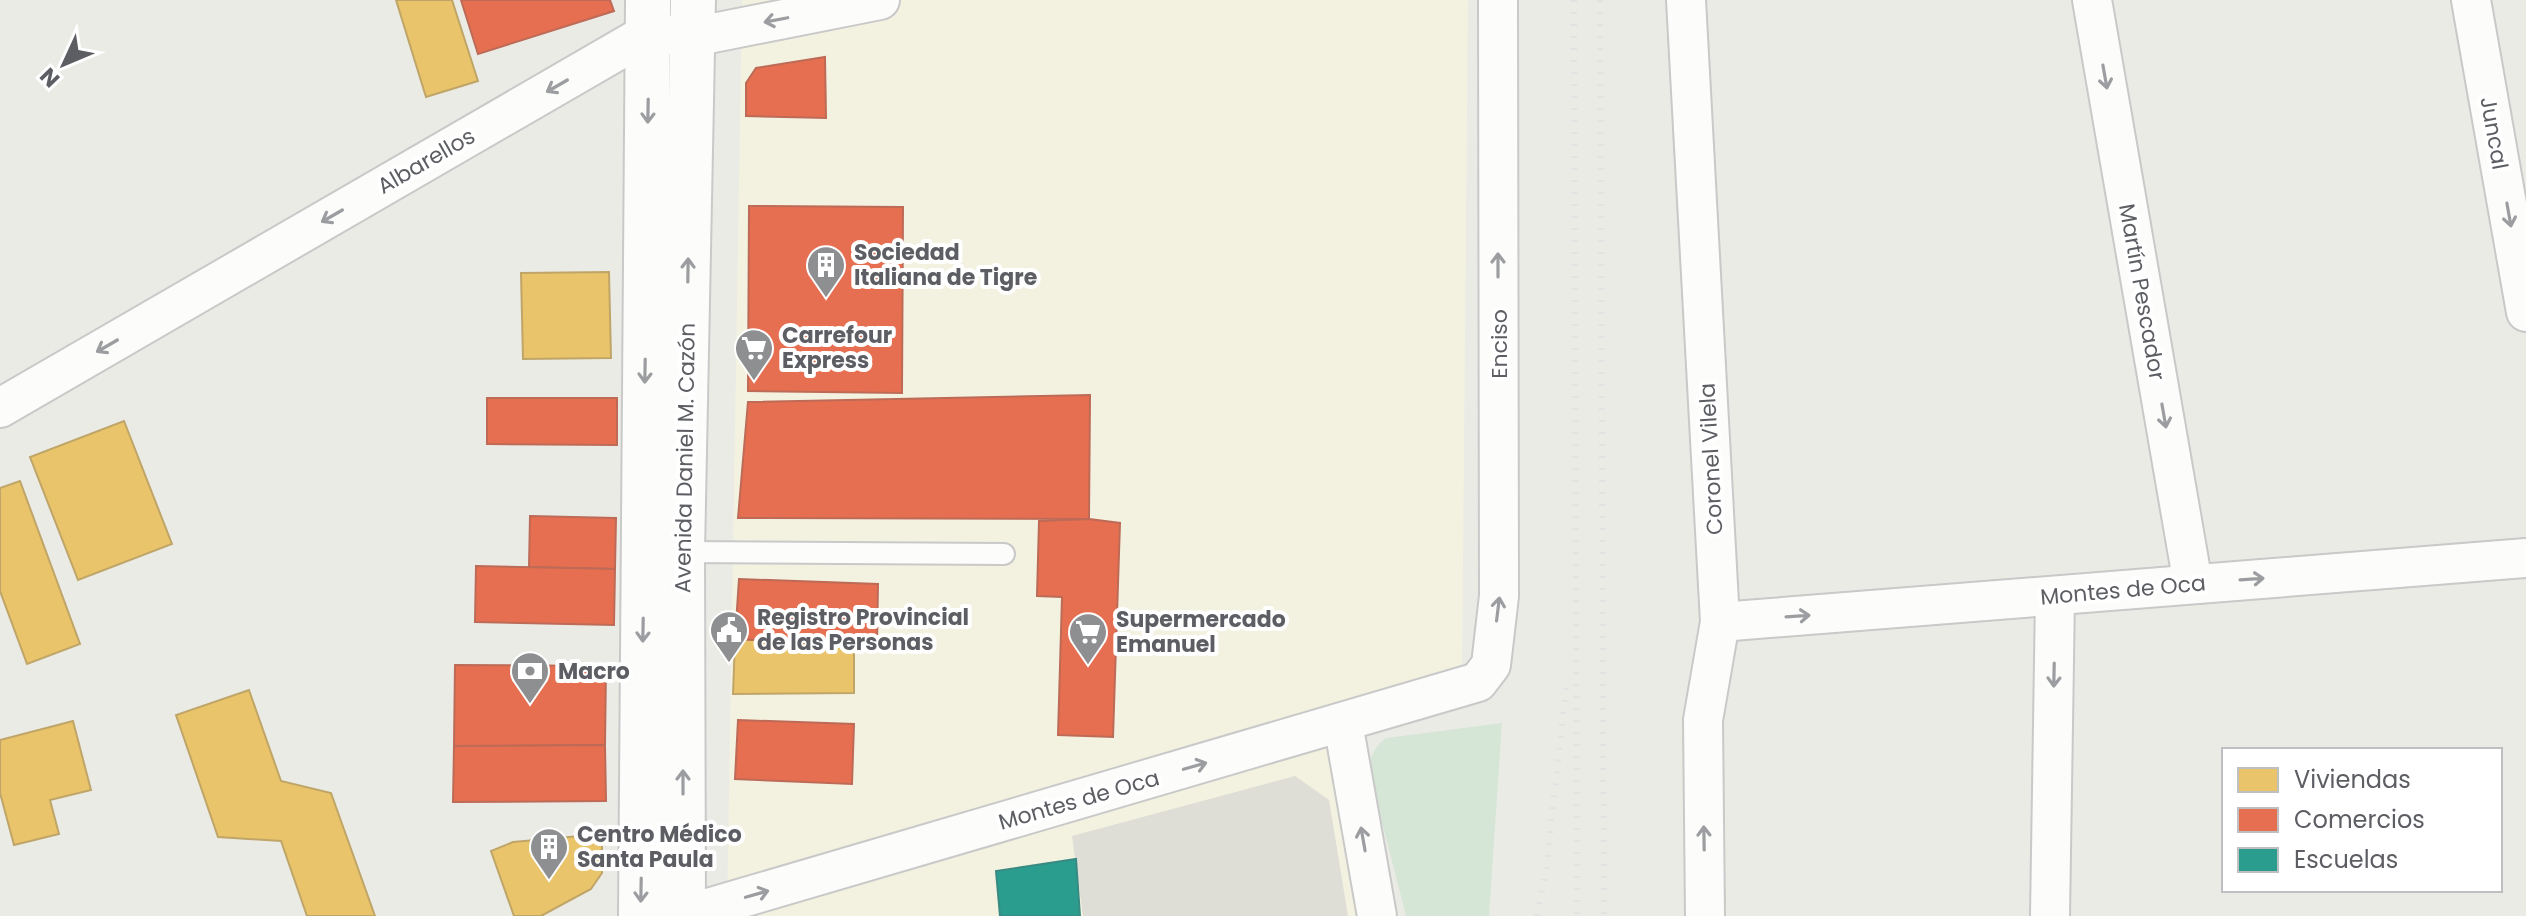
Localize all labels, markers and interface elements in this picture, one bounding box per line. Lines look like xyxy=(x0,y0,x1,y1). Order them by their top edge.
one-way arrow xyxy=(764,14,790,29)
north arrow xyxy=(24,24,104,104)
text: N xyxy=(33,61,67,94)
one-way arrow xyxy=(2099,64,2114,89)
one-way arrow xyxy=(545,79,569,94)
street label: Juncal xyxy=(2472,94,2516,172)
one-way arrow xyxy=(640,97,656,124)
street label: Albarellos xyxy=(371,121,481,201)
street label: Martín Pescador xyxy=(2111,201,2173,383)
one-way arrow xyxy=(2502,201,2517,227)
one-way arrow xyxy=(320,209,344,224)
place label: Sociedad Italiana de Tigre xyxy=(854,237,1037,293)
building icon: Sociedad Italiana de Tigre xyxy=(805,244,847,299)
one-way arrow xyxy=(1490,252,1506,279)
one-way arrow xyxy=(681,257,696,284)
street label: Enciso xyxy=(1484,309,1515,379)
place label: Carrefour Express xyxy=(782,320,892,376)
street label: Avenida Daniel M. Cazón xyxy=(667,323,703,593)
supermarket icon: Carrefour Express xyxy=(733,327,775,382)
one-way arrow xyxy=(95,339,119,354)
one-way arrow xyxy=(637,357,653,383)
street label: Coronel Vilela xyxy=(1692,382,1730,536)
one-way arrow xyxy=(2157,403,2172,428)
street label: Montes de Oca xyxy=(2039,567,2207,613)
one-way arrow xyxy=(2238,571,2265,586)
one-way arrow xyxy=(1490,596,1505,623)
place label: Registro Provincial de las Personas xyxy=(757,602,969,658)
place label: Supermercado Emanuel xyxy=(1116,604,1286,660)
one-way arrow xyxy=(1784,608,1811,623)
public building icon: Registro Provincial de las Personas xyxy=(708,609,750,664)
supermarket icon: Supermercado Emanuel xyxy=(1067,611,1109,666)
one-way arrow xyxy=(635,616,651,643)
bank icon: Macro xyxy=(509,650,551,705)
place label: Macro xyxy=(558,656,630,687)
one-way arrow xyxy=(2046,661,2062,688)
legend xyxy=(2222,748,2502,892)
one-way arrow xyxy=(1182,758,1208,773)
street label: Montes de Oca xyxy=(995,762,1163,838)
text: Viviendas xyxy=(2294,763,2411,796)
one-way arrow xyxy=(675,769,691,796)
text: Comercios xyxy=(2294,803,2425,836)
place label: Centro Médico Santa Paula xyxy=(577,819,742,875)
one-way arrow xyxy=(1697,825,1712,852)
building icon: Centro Médico Santa Paula xyxy=(528,826,570,881)
one-way arrow xyxy=(1355,827,1370,852)
text: Escuelas xyxy=(2294,843,2398,876)
one-way arrow xyxy=(633,876,649,903)
one-way arrow xyxy=(744,886,770,901)

